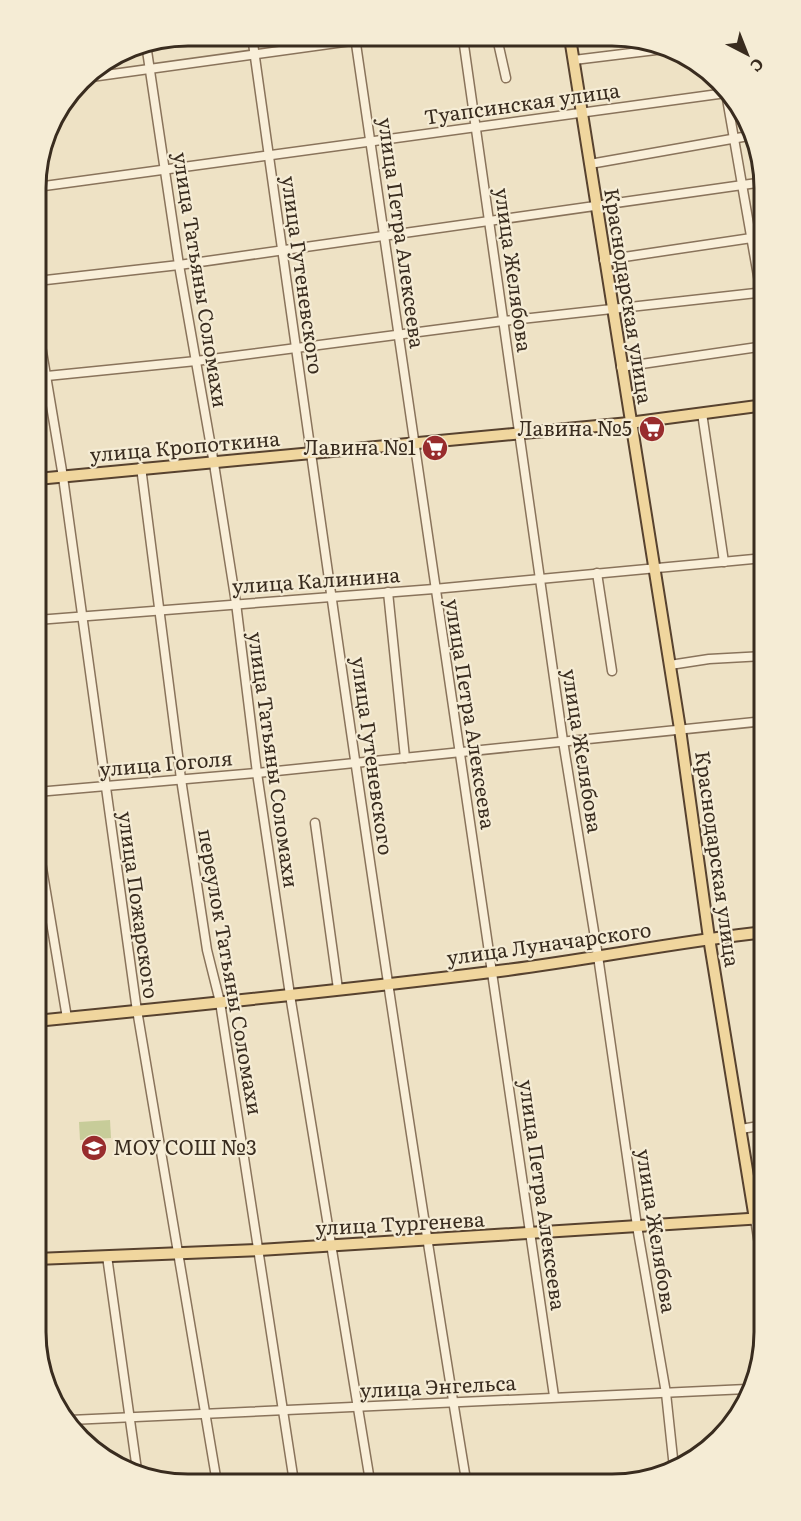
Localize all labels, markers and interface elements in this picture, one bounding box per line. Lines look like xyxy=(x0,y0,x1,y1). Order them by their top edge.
north arrow xyxy=(717,24,777,84)
text: С xyxy=(745,53,770,79)
street label: Туапсинская улица xyxy=(422,73,622,131)
street label: улица Петра Алексеева xyxy=(372,115,434,350)
street label: улица Татьяны Соломахи xyxy=(167,150,237,410)
street label: улица Гутеневского xyxy=(275,174,333,376)
street label: улица Желябова xyxy=(489,186,541,354)
street label: Краснодарская улица xyxy=(598,186,662,406)
place label: Лавина №5 xyxy=(517,412,632,442)
supermarket icon: Лавина №5 xyxy=(637,414,667,444)
street label: улица Кропоткина xyxy=(89,422,281,468)
place label: Лавина №1 xyxy=(303,431,416,461)
supermarket icon: Лавина №1 xyxy=(420,433,450,463)
street label: улица Калинина xyxy=(231,558,401,600)
street label: улица Петра Алексеева xyxy=(439,596,505,831)
street label: улица Татьяны Соломахи xyxy=(242,630,308,890)
street label: улица Гутеневского xyxy=(345,655,403,857)
street label: улица Желябова xyxy=(556,667,612,835)
street label: улица Гоголя xyxy=(98,741,234,783)
street label: Краснодарская улица xyxy=(689,749,749,969)
street label: улица Пожарского xyxy=(112,809,168,1000)
street label: переулок Татьяны Соломахи xyxy=(192,826,272,1117)
street label: улица Луначарского xyxy=(444,913,653,971)
street label: улица Петра Алексеева xyxy=(513,1077,575,1312)
place label: МОУ СОШ №3 xyxy=(113,1131,257,1161)
school or university icon: МОУ СОШ №3 xyxy=(79,1133,109,1163)
street label: улица Желябова xyxy=(630,1147,686,1315)
street label: улица Тургенева xyxy=(314,1203,486,1241)
street label: улица Энгельса xyxy=(359,1366,517,1404)

